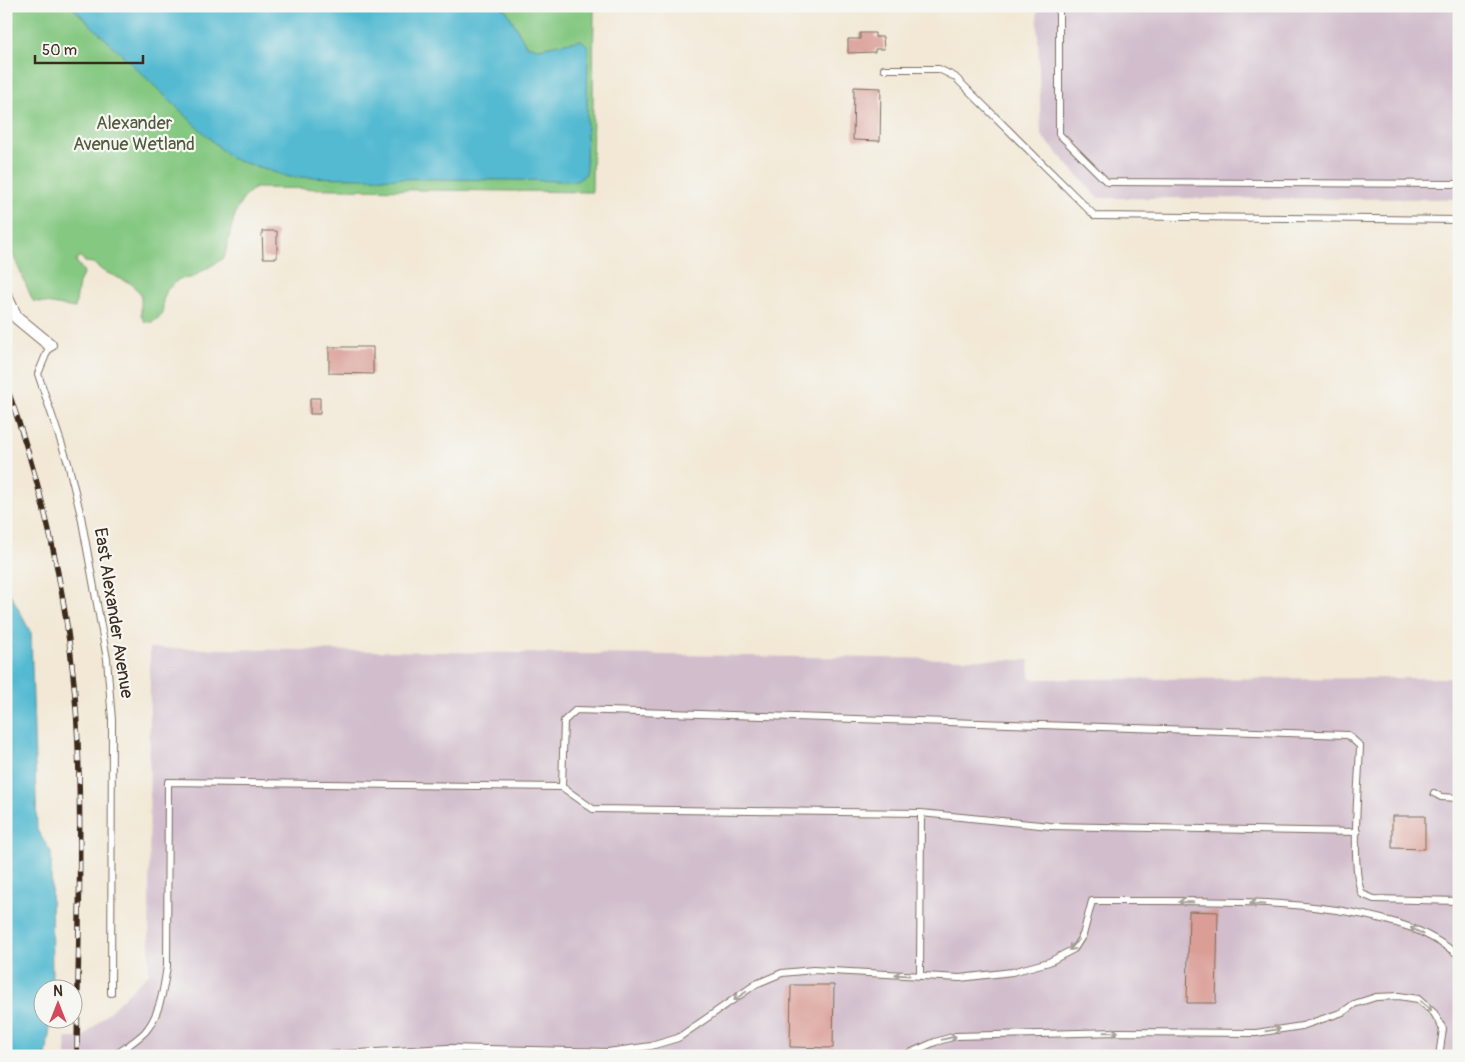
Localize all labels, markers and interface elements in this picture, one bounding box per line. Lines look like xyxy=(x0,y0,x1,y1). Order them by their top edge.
scale bar xyxy=(35,32,142,64)
text: 50 m xyxy=(42,41,77,60)
park label: Alexander Avenue Wetland xyxy=(73,112,195,156)
street label: East Alexander Avenue xyxy=(89,526,138,700)
one-way arrow xyxy=(1178,898,1194,907)
one-way arrow xyxy=(1250,899,1266,909)
one-way arrow xyxy=(1410,926,1425,935)
one-way arrow xyxy=(1069,939,1080,952)
one-way arrow xyxy=(894,970,910,979)
north arrow xyxy=(32,980,82,1030)
text: N xyxy=(53,983,63,1000)
one-way arrow xyxy=(733,991,747,1001)
one-way arrow xyxy=(1420,1000,1433,1012)
one-way arrow xyxy=(1265,1025,1281,1035)
one-way arrow xyxy=(1102,1027,1119,1037)
one-way arrow xyxy=(940,1033,956,1042)

